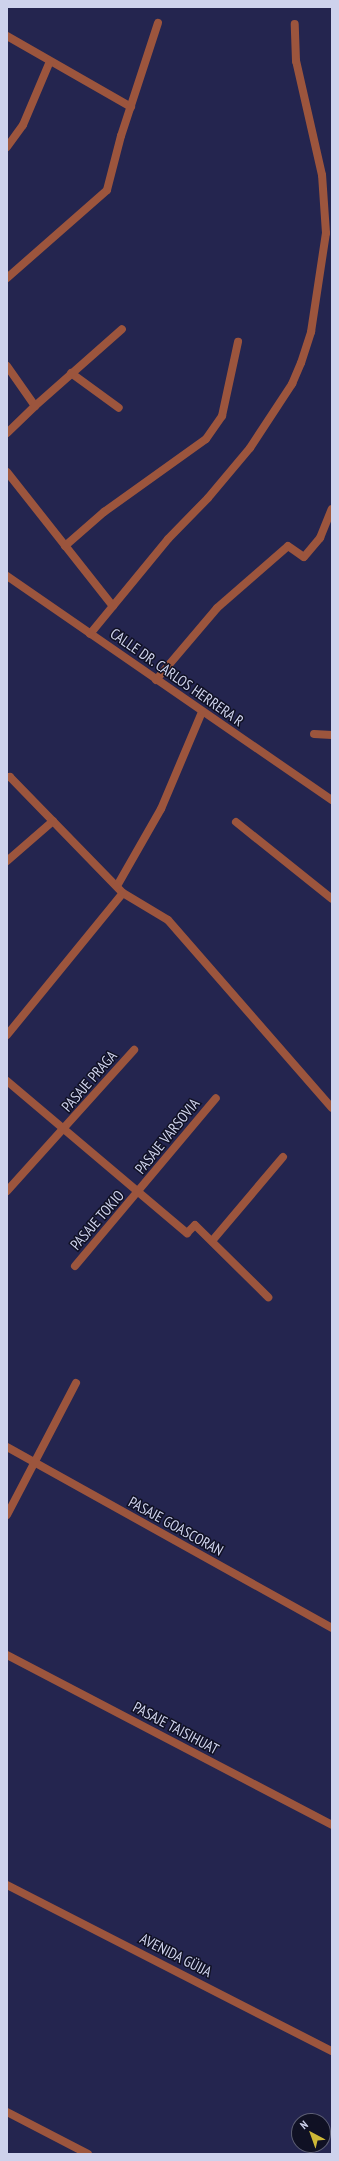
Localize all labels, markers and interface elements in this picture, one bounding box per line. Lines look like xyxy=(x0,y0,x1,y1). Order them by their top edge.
street label: CALLE DR. CARLOS HERRERA R xyxy=(106,624,248,730)
street label: PASAJE PRAGA xyxy=(58,1047,120,1115)
street label: PASAJE VARSOVIA xyxy=(131,1094,203,1178)
street label: PASAJE TOKIO xyxy=(66,1186,128,1254)
street label: PASAJE GOASCORAN xyxy=(126,1493,226,1559)
street label: PASAJE TAISIHUAT xyxy=(130,1698,222,1758)
street label: AVENIDA GÜIJA xyxy=(137,1929,215,1981)
north arrow xyxy=(291,2113,331,2153)
text: N xyxy=(297,2117,311,2132)

